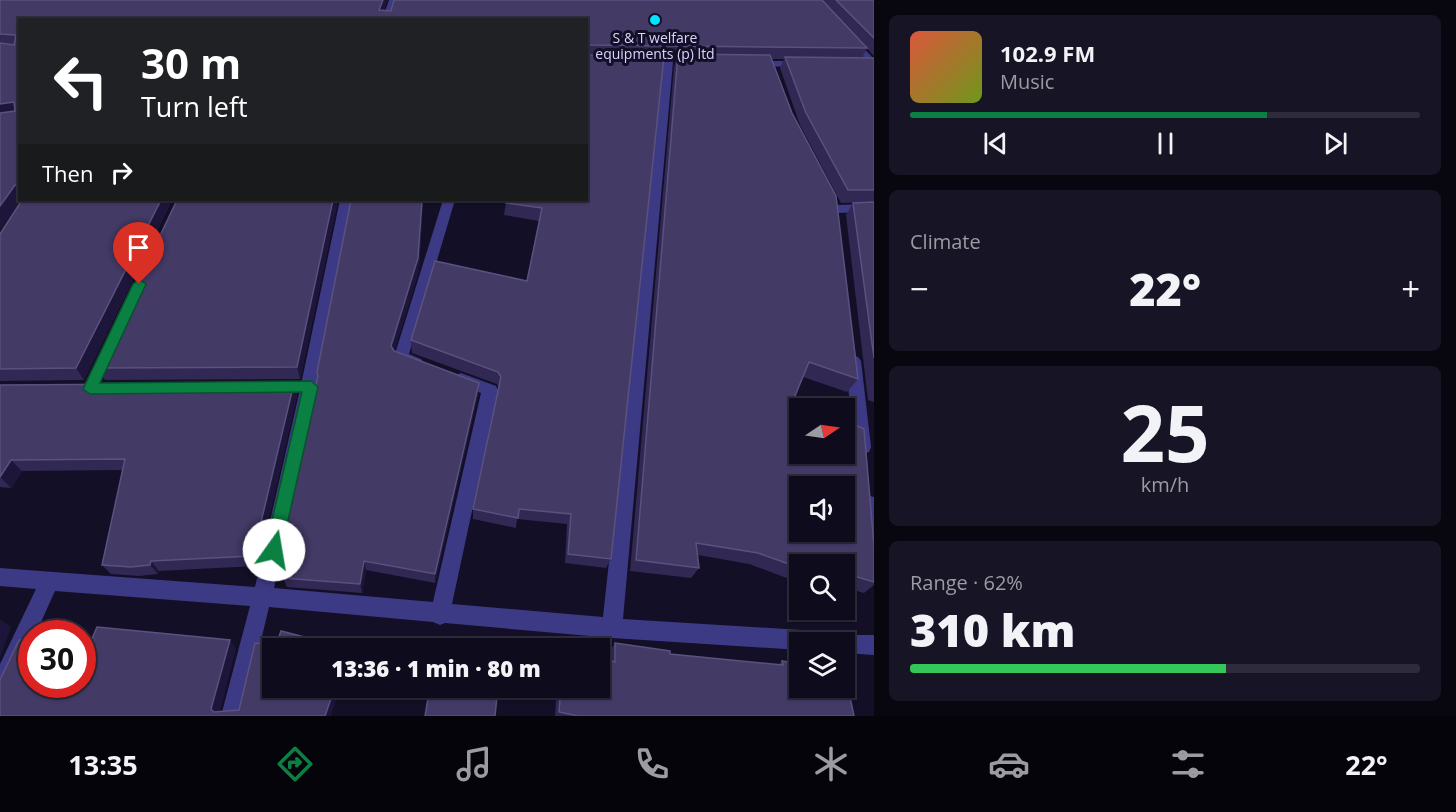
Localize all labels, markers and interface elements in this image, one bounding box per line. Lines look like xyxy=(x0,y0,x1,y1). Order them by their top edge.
marker: S & T welfare equipments (p) ltd xyxy=(648,13,662,27)
place label: S & T welfare equipments (p) ltd xyxy=(595,28,715,63)
text: 30 m xyxy=(141,34,241,91)
text: 102.9 FM xyxy=(1000,38,1095,68)
icon: left xyxy=(42,42,120,120)
text: Music xyxy=(1000,68,1054,95)
text: Turn left xyxy=(141,88,248,125)
icon: previous xyxy=(979,127,1012,160)
icon: pause xyxy=(1149,127,1182,160)
icon: next xyxy=(1319,127,1352,160)
icon: right xyxy=(105,156,138,189)
text: Then xyxy=(42,158,93,188)
pin xyxy=(113,222,164,284)
text: Climate xyxy=(910,228,981,255)
icon: arrive xyxy=(122,231,155,264)
text: 22° xyxy=(1129,258,1201,319)
text: − xyxy=(910,266,929,311)
text: + xyxy=(1401,266,1420,311)
text: 25 xyxy=(1120,379,1210,485)
north arrow xyxy=(789,398,855,464)
map controls xyxy=(789,398,855,698)
text: km/h xyxy=(1141,471,1189,498)
button: sound xyxy=(789,476,855,542)
position arrow xyxy=(242,518,306,582)
button: search xyxy=(789,554,855,620)
text: Range · 62% xyxy=(910,569,1023,596)
text: 310 km xyxy=(910,599,1075,660)
speed limit sign: 30 xyxy=(18,620,96,698)
button: layers xyxy=(789,632,855,698)
text: 13:36 · 1 min · 80 m xyxy=(331,653,541,683)
icon: directions xyxy=(274,743,316,785)
icon: music xyxy=(453,743,495,785)
icon: phone xyxy=(631,743,673,785)
icon: climate xyxy=(810,743,852,785)
icon: car xyxy=(988,743,1030,785)
icon: filters xyxy=(1167,743,1209,785)
text: 13:35 xyxy=(68,746,138,783)
text: 22° xyxy=(1345,746,1388,783)

